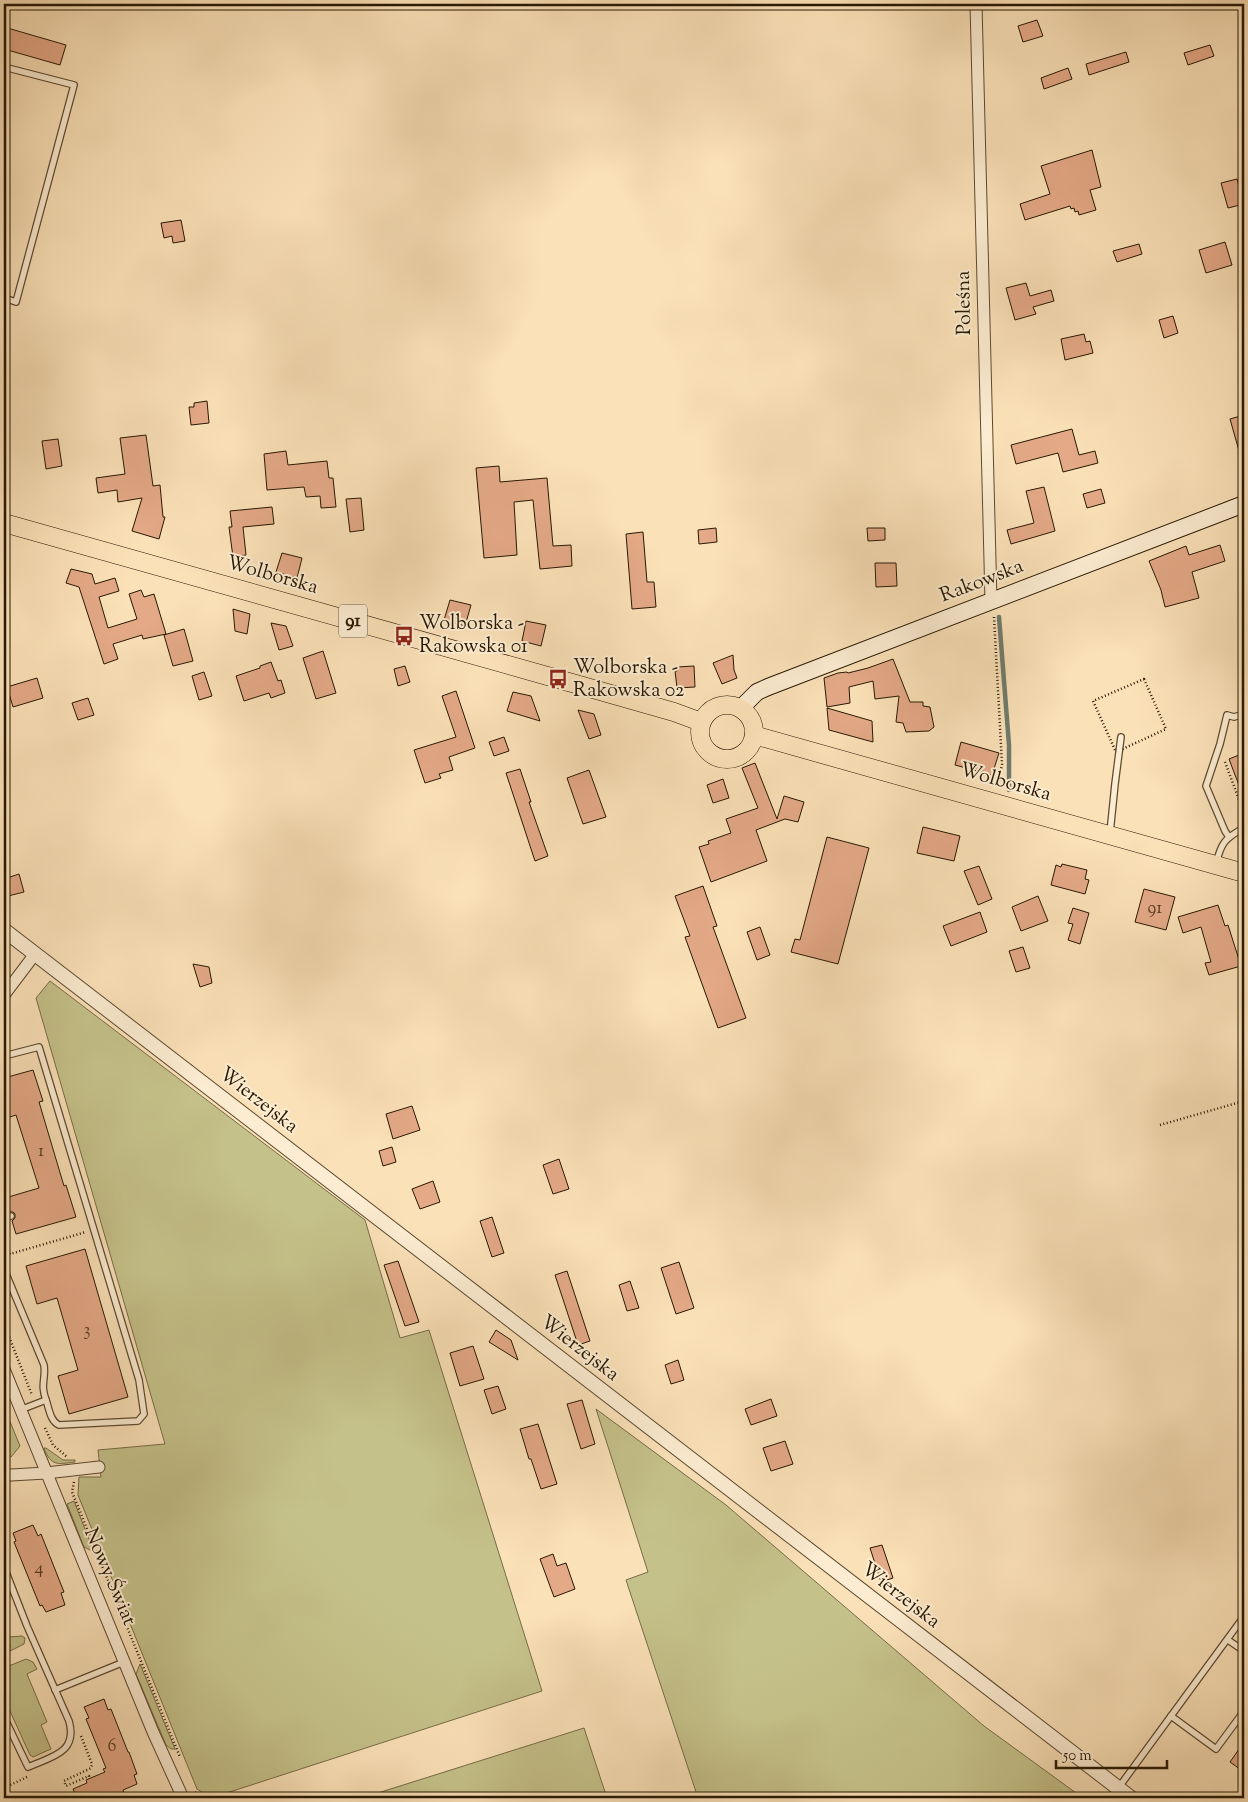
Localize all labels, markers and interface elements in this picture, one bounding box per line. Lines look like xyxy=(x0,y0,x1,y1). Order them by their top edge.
street label: Poleśna xyxy=(950,270,980,336)
street label: Wolborska xyxy=(223,549,321,603)
street label: Rakowska xyxy=(936,553,1028,611)
road number: 91 xyxy=(339,604,367,638)
place label: Wolborska - Rakowska 01 xyxy=(419,610,528,662)
bus stop icon: Wolborska - Rakowska 01 xyxy=(393,625,415,647)
place label: Wolborska - Rakowska 02 xyxy=(573,654,684,706)
bus stop icon: Wolborska - Rakowska 02 xyxy=(547,668,569,690)
street label: Wolborska xyxy=(956,756,1054,810)
house number: 91 xyxy=(1148,896,1162,922)
street label: Wierzejska xyxy=(212,1061,304,1141)
house number: 1 xyxy=(38,1139,44,1165)
street label: Wierzejska xyxy=(533,1309,625,1389)
house number: 3 xyxy=(83,1318,91,1344)
street label: Nowy Świat xyxy=(75,1523,144,1631)
house number: 4 xyxy=(34,1556,44,1582)
street label: Wierzejska xyxy=(854,1556,946,1636)
house number: 6 xyxy=(108,1734,117,1760)
scale bar xyxy=(1056,1737,1167,1769)
text: 50 m xyxy=(1062,1746,1092,1767)

